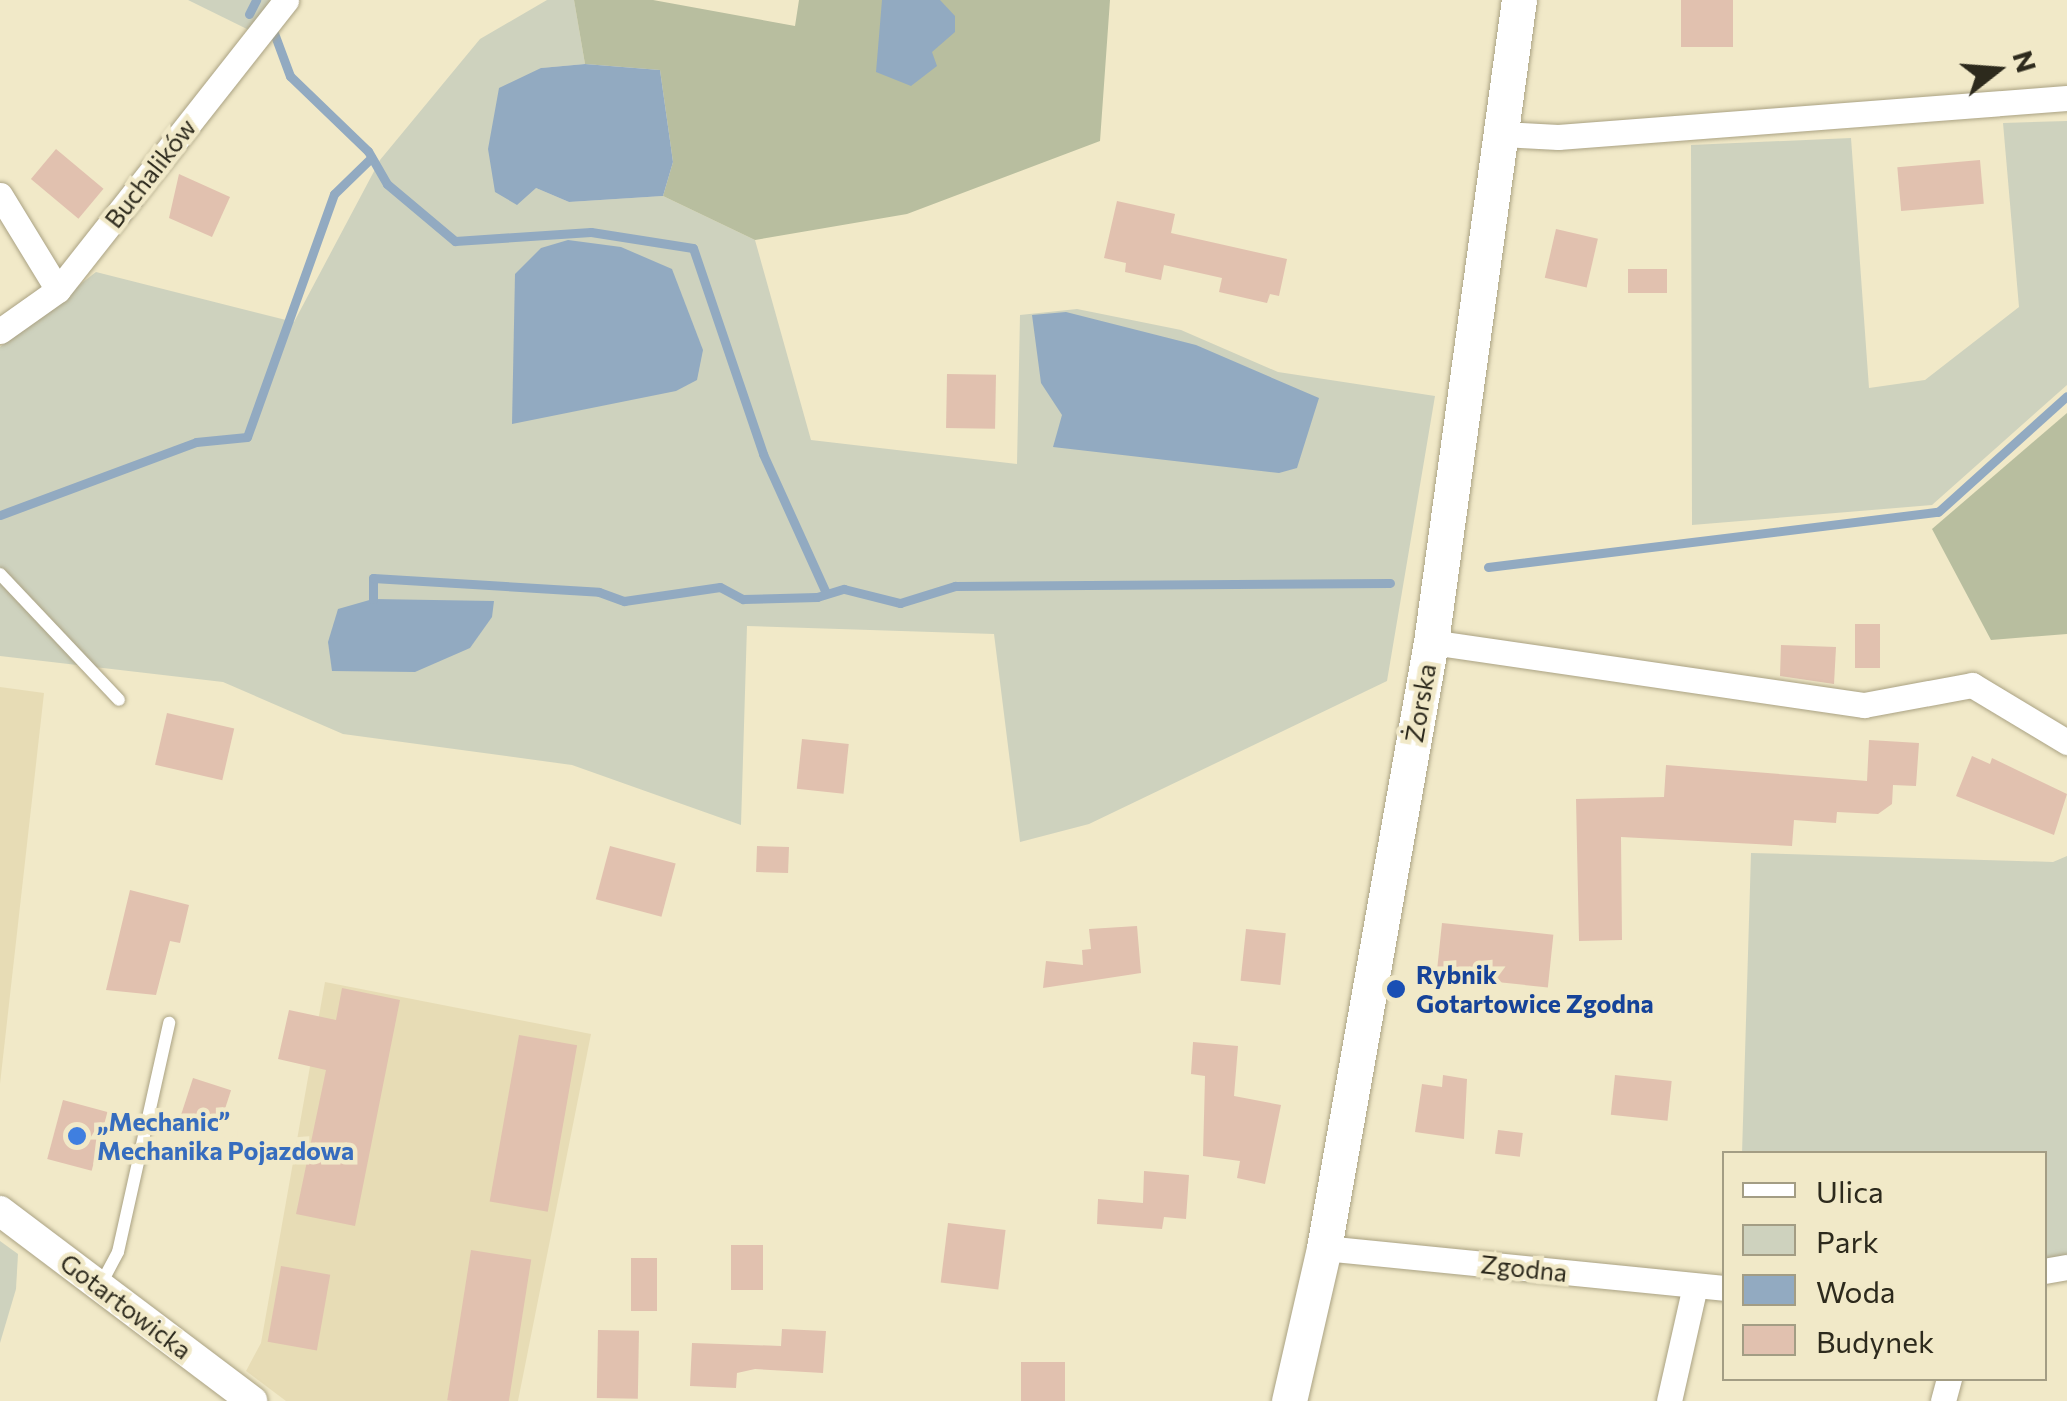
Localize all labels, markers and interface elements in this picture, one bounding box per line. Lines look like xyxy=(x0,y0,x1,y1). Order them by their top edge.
north arrow xyxy=(1947,20,2047,120)
text: N xyxy=(2006,46,2045,76)
street label: Buchalików xyxy=(98,112,202,234)
street label: Żorska xyxy=(1398,661,1442,745)
place label: Rybnik Gotartowice Zgodna xyxy=(1416,960,1654,1019)
marker: Rybnik Gotartowice Zgodna xyxy=(1385,978,1407,1000)
place label: „Mechanic” Mechanika Pojazdowa xyxy=(97,1107,354,1166)
marker: „Mechanic” Mechanika Pojazdowa xyxy=(66,1125,88,1147)
legend xyxy=(1722,1151,2047,1381)
text: Ulica xyxy=(1816,1172,1884,1209)
text: Park xyxy=(1816,1222,1879,1259)
street label: Gotartowicka xyxy=(55,1247,197,1365)
street label: Zgodna xyxy=(1479,1249,1569,1287)
text: Woda xyxy=(1816,1272,1895,1309)
text: Budynek xyxy=(1816,1322,1934,1359)

